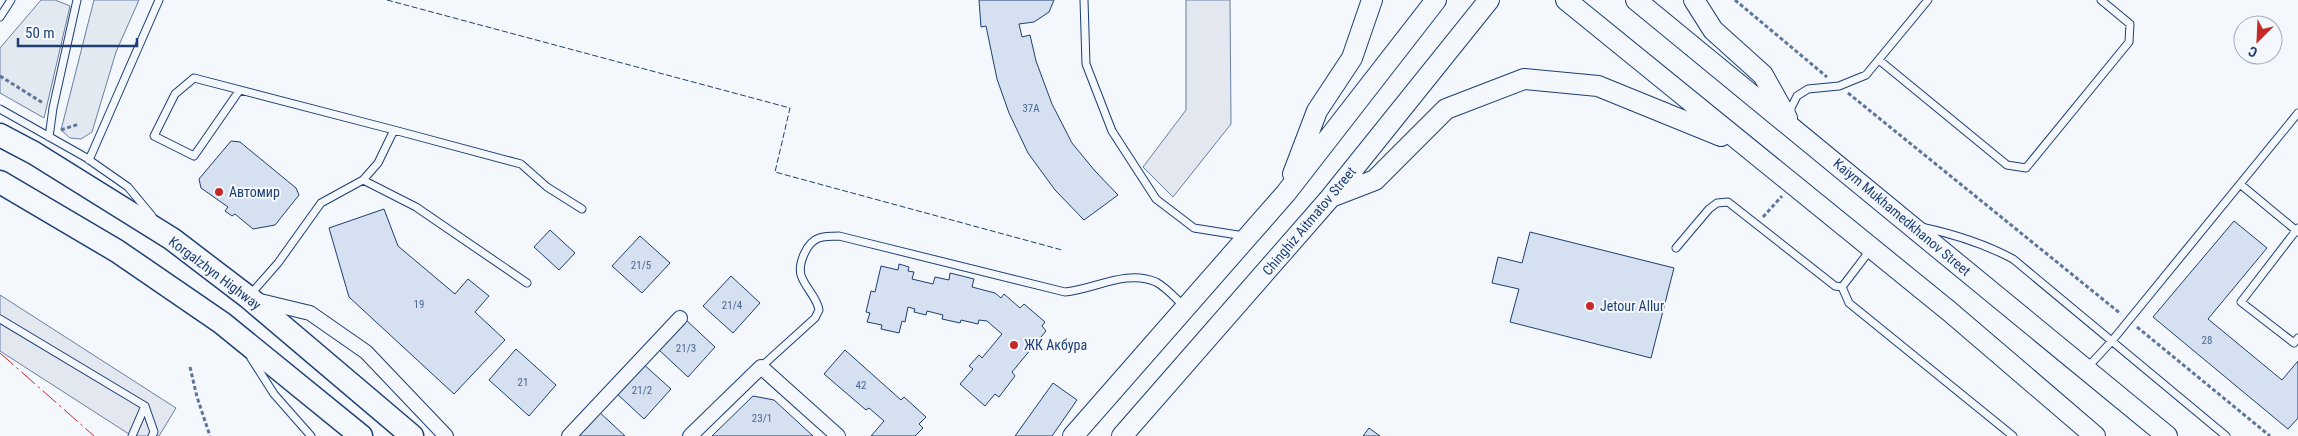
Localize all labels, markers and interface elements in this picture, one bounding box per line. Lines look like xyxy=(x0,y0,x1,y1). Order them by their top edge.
scale bar xyxy=(18,15,136,47)
north arrow xyxy=(2233,15,2283,65)
text: 50 m xyxy=(25,24,55,42)
text: С xyxy=(2246,43,2260,61)
house number: 37А xyxy=(1022,102,1040,115)
street label: Kaiym Mukhamedkhanov Street xyxy=(1830,155,1974,279)
street label: Chinghiz Aitmatov Street xyxy=(1259,164,1359,278)
place label: Автомир xyxy=(229,184,280,200)
marker: Автомир xyxy=(213,186,225,198)
street label: Korgalzhyn Highway xyxy=(166,233,264,313)
house number: 21/5 xyxy=(631,259,651,272)
house number: 19 xyxy=(414,298,424,311)
place label: Jetour Allur xyxy=(1600,298,1664,314)
house number: 21/4 xyxy=(722,299,743,312)
marker: Jetour Allur xyxy=(1584,300,1596,312)
house number: 28 xyxy=(2202,334,2212,347)
place label: ЖК Акбура xyxy=(1024,337,1087,353)
marker: ЖК Акбура xyxy=(1008,339,1020,351)
house number: 21/3 xyxy=(676,342,696,355)
house number: 21 xyxy=(518,376,528,389)
house number: 42 xyxy=(856,379,866,392)
house number: 21/2 xyxy=(632,384,652,397)
house number: 23/1 xyxy=(752,412,772,425)

